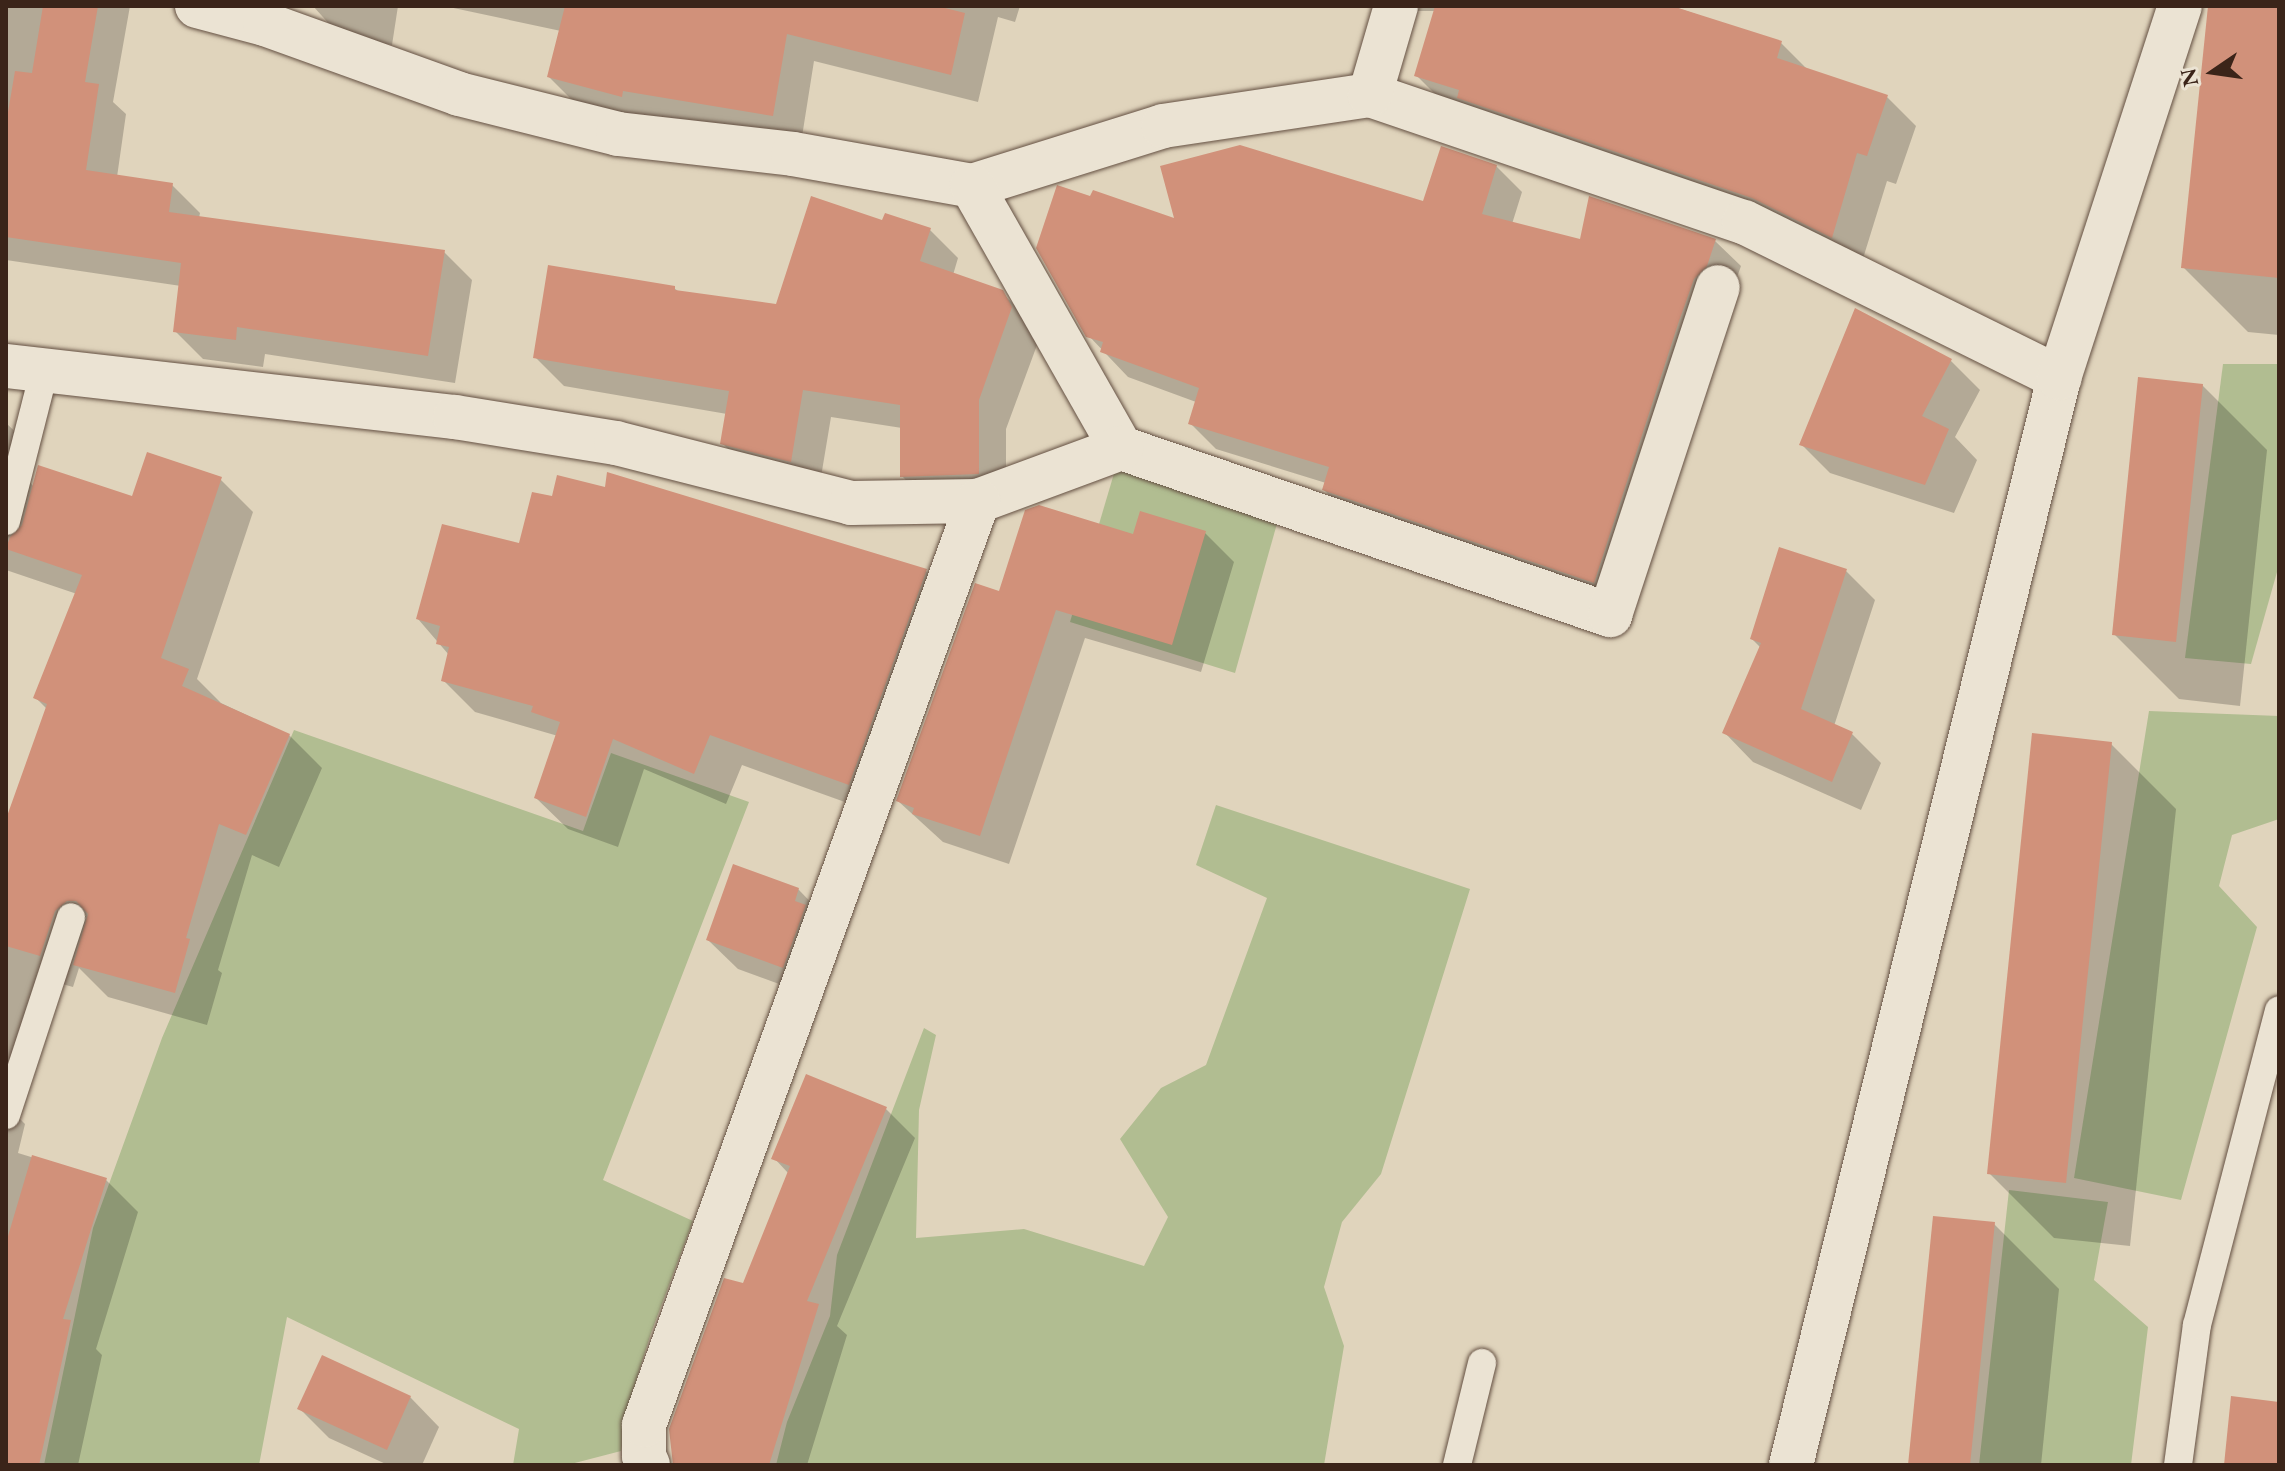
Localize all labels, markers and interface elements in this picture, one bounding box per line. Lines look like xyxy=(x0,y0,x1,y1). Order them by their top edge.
north arrow xyxy=(2173,32,2253,112)
text: N xyxy=(2173,66,2205,89)

